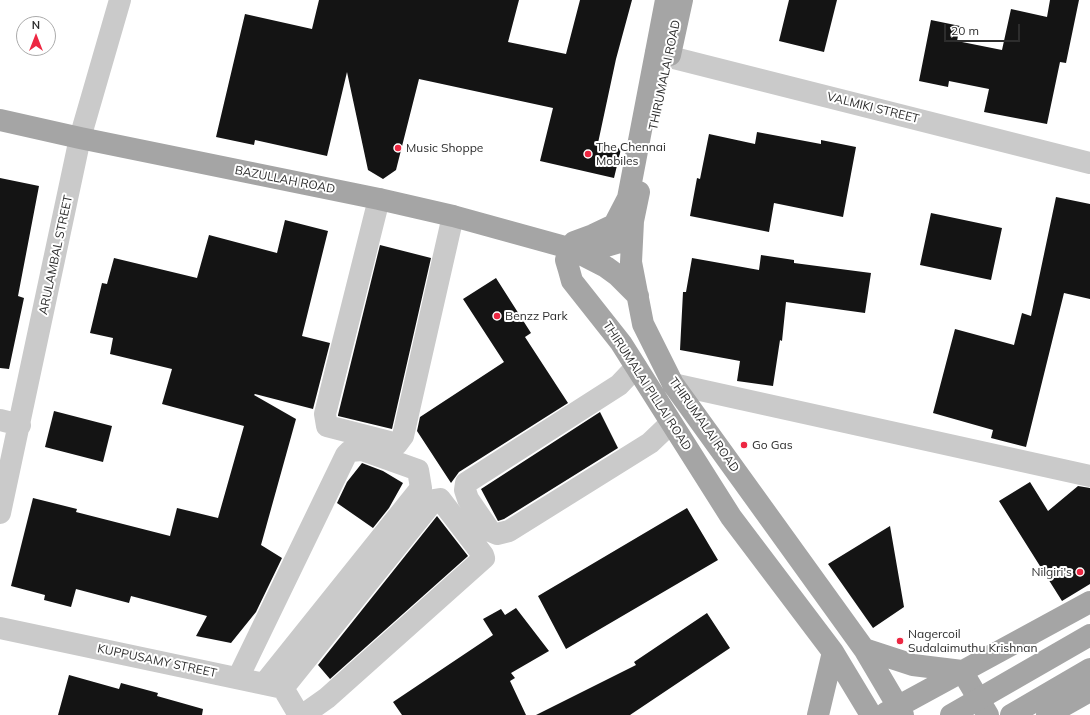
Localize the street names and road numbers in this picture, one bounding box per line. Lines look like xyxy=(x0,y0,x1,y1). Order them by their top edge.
street label: THIRUMALAI ROAD xyxy=(646,19,684,131)
street label: VALMIKI STREET xyxy=(825,90,921,126)
street label: BAZULLAH ROAD xyxy=(234,163,336,197)
street label: ARULAMBAL STREET xyxy=(36,194,76,316)
street label: THIRUMALAI PILLAI ROAD xyxy=(600,319,694,453)
street label: THIRUMALAI ROAD xyxy=(666,375,742,475)
street label: KUPPUSAMY STREET xyxy=(96,641,218,681)

